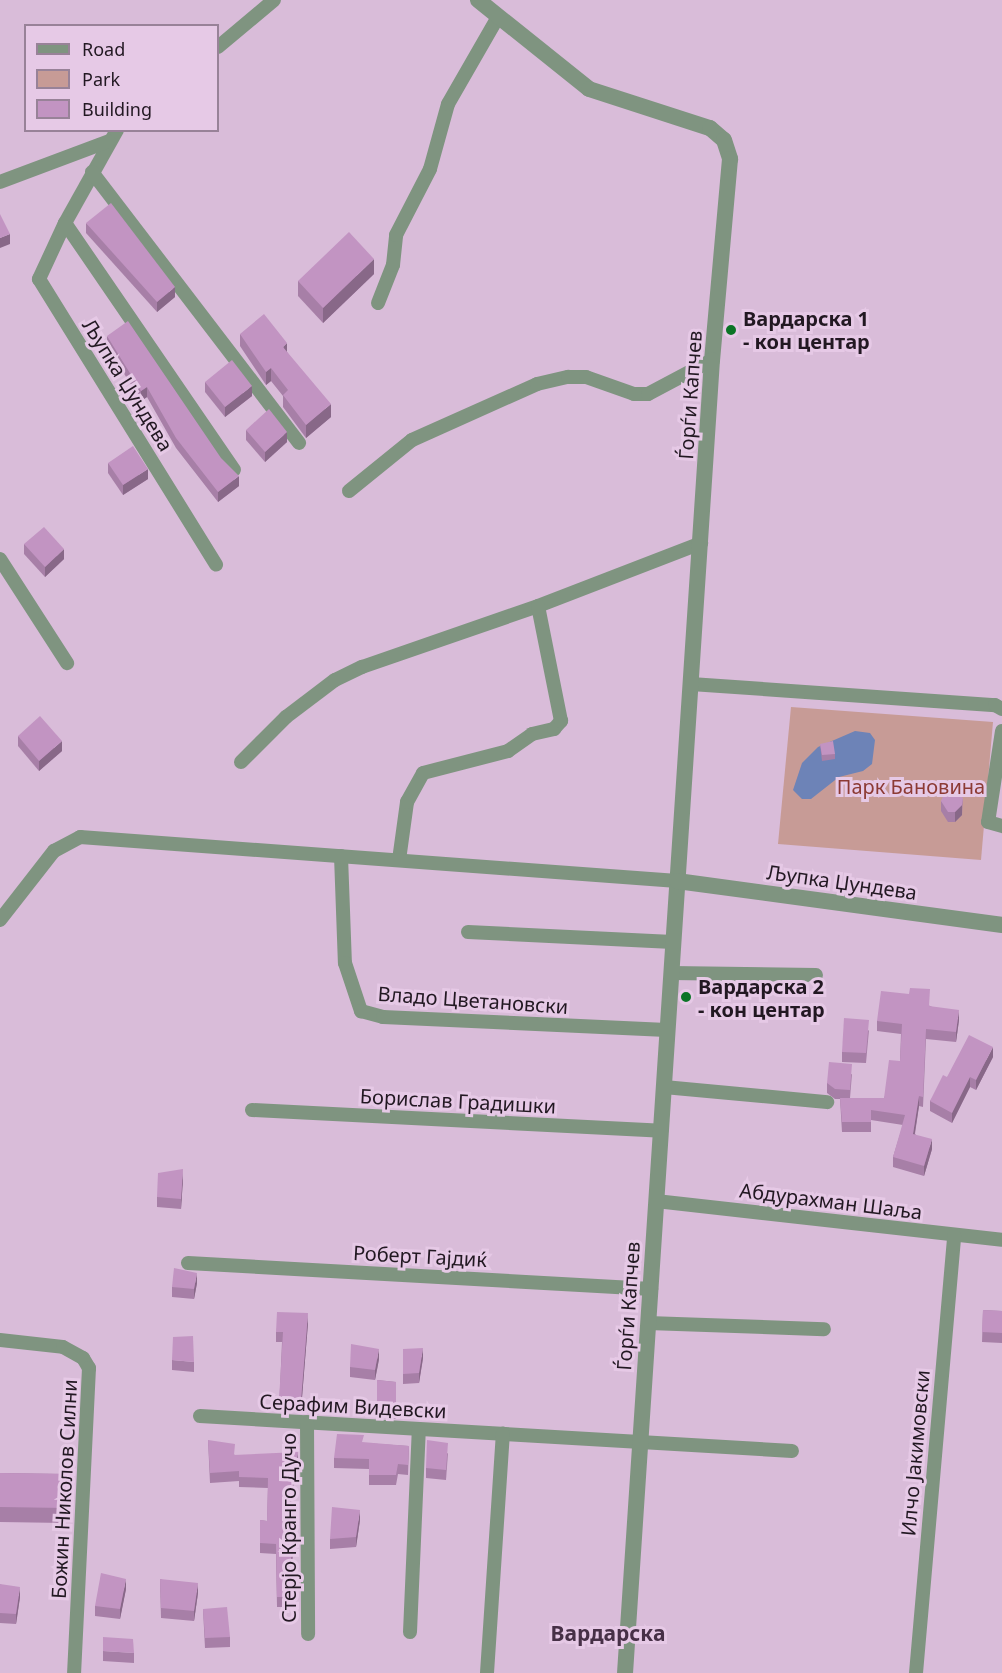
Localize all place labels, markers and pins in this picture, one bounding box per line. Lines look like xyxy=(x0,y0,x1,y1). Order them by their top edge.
place label: Вардарска 1 - кон центар xyxy=(743,306,870,353)
marker: Вардарска 1 - кон центар xyxy=(724,323,738,337)
place label: Вардарска 2 - кон центар xyxy=(698,974,825,1021)
marker: Вардарска 2 - кон центар xyxy=(679,990,693,1004)

